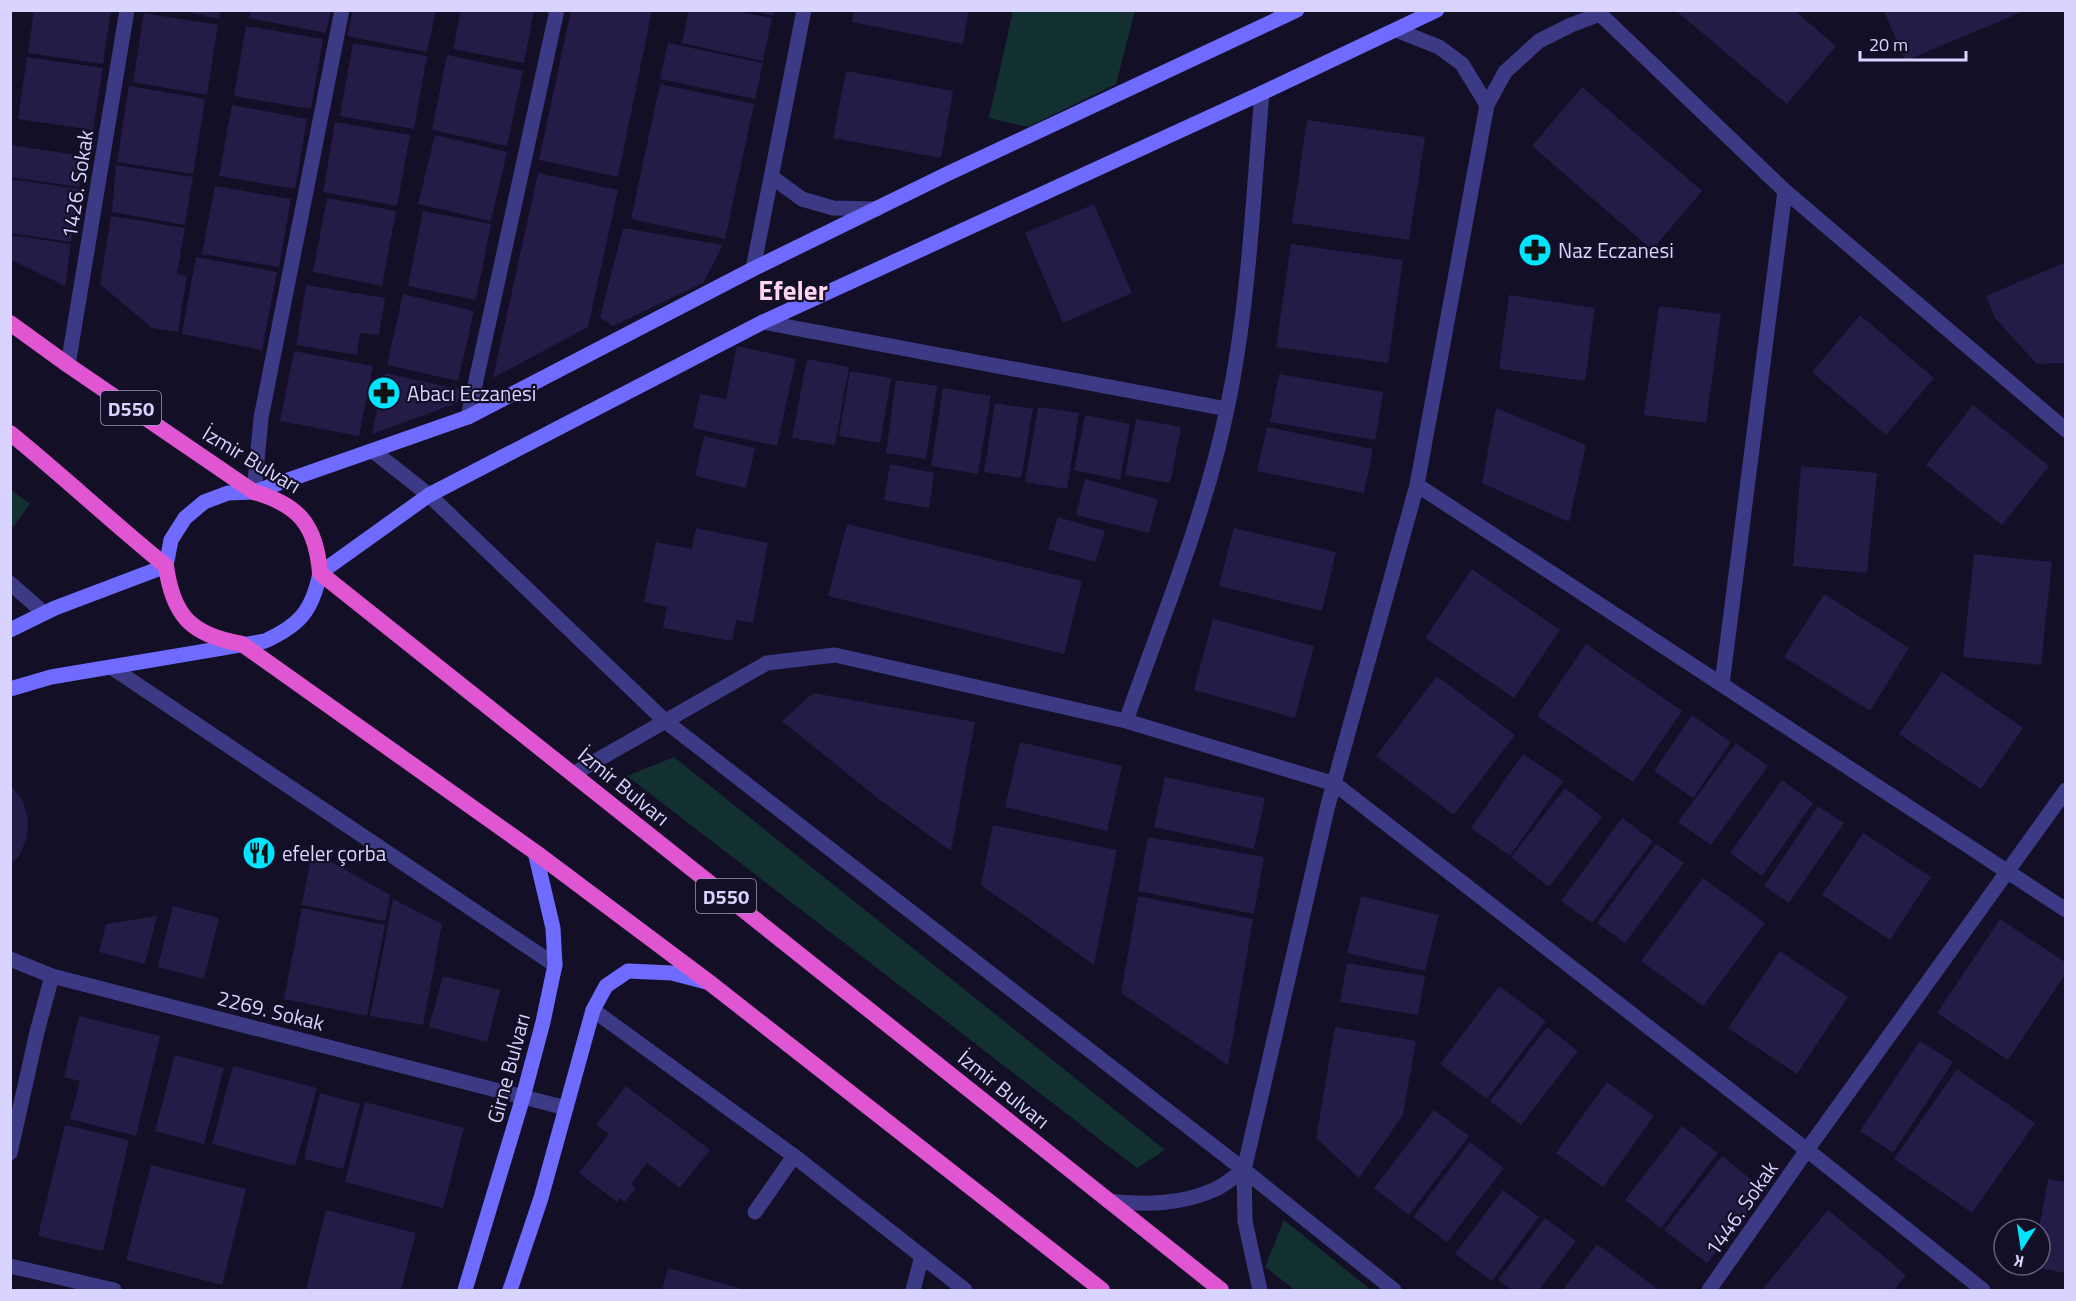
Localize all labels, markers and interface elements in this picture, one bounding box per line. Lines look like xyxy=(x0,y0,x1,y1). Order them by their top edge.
scale bar xyxy=(1860,24,1966,62)
text: 20 m xyxy=(1869,31,1908,58)
street label: 1426. Sokak xyxy=(53,128,101,240)
pharmacy icon: Naz Eczanesi xyxy=(1517,232,1553,268)
place label: Naz Eczanesi xyxy=(1558,234,1674,266)
district label: Efeler xyxy=(758,269,828,310)
pharmacy icon: Abacı Eczanesi xyxy=(366,375,402,411)
place label: Abacı Eczanesi xyxy=(407,377,536,409)
road number: D550 xyxy=(101,391,161,425)
street label: İzmir Bulvarı xyxy=(197,417,307,501)
street label: İzmir Bulvarı xyxy=(571,739,677,833)
restaurant icon: efeler çorba xyxy=(241,835,277,871)
place label: efeler çorba xyxy=(282,837,387,869)
road number: D550 xyxy=(696,879,756,913)
street label: 2269. Sokak xyxy=(214,981,328,1039)
street label: Girne Bulvarı xyxy=(478,1009,538,1127)
street label: İzmir Bulvarı xyxy=(951,1042,1057,1136)
street label: 1446. Sokak xyxy=(1697,1154,1785,1262)
north arrow xyxy=(1992,1217,2052,1277)
text: K xyxy=(2011,1249,2026,1274)

